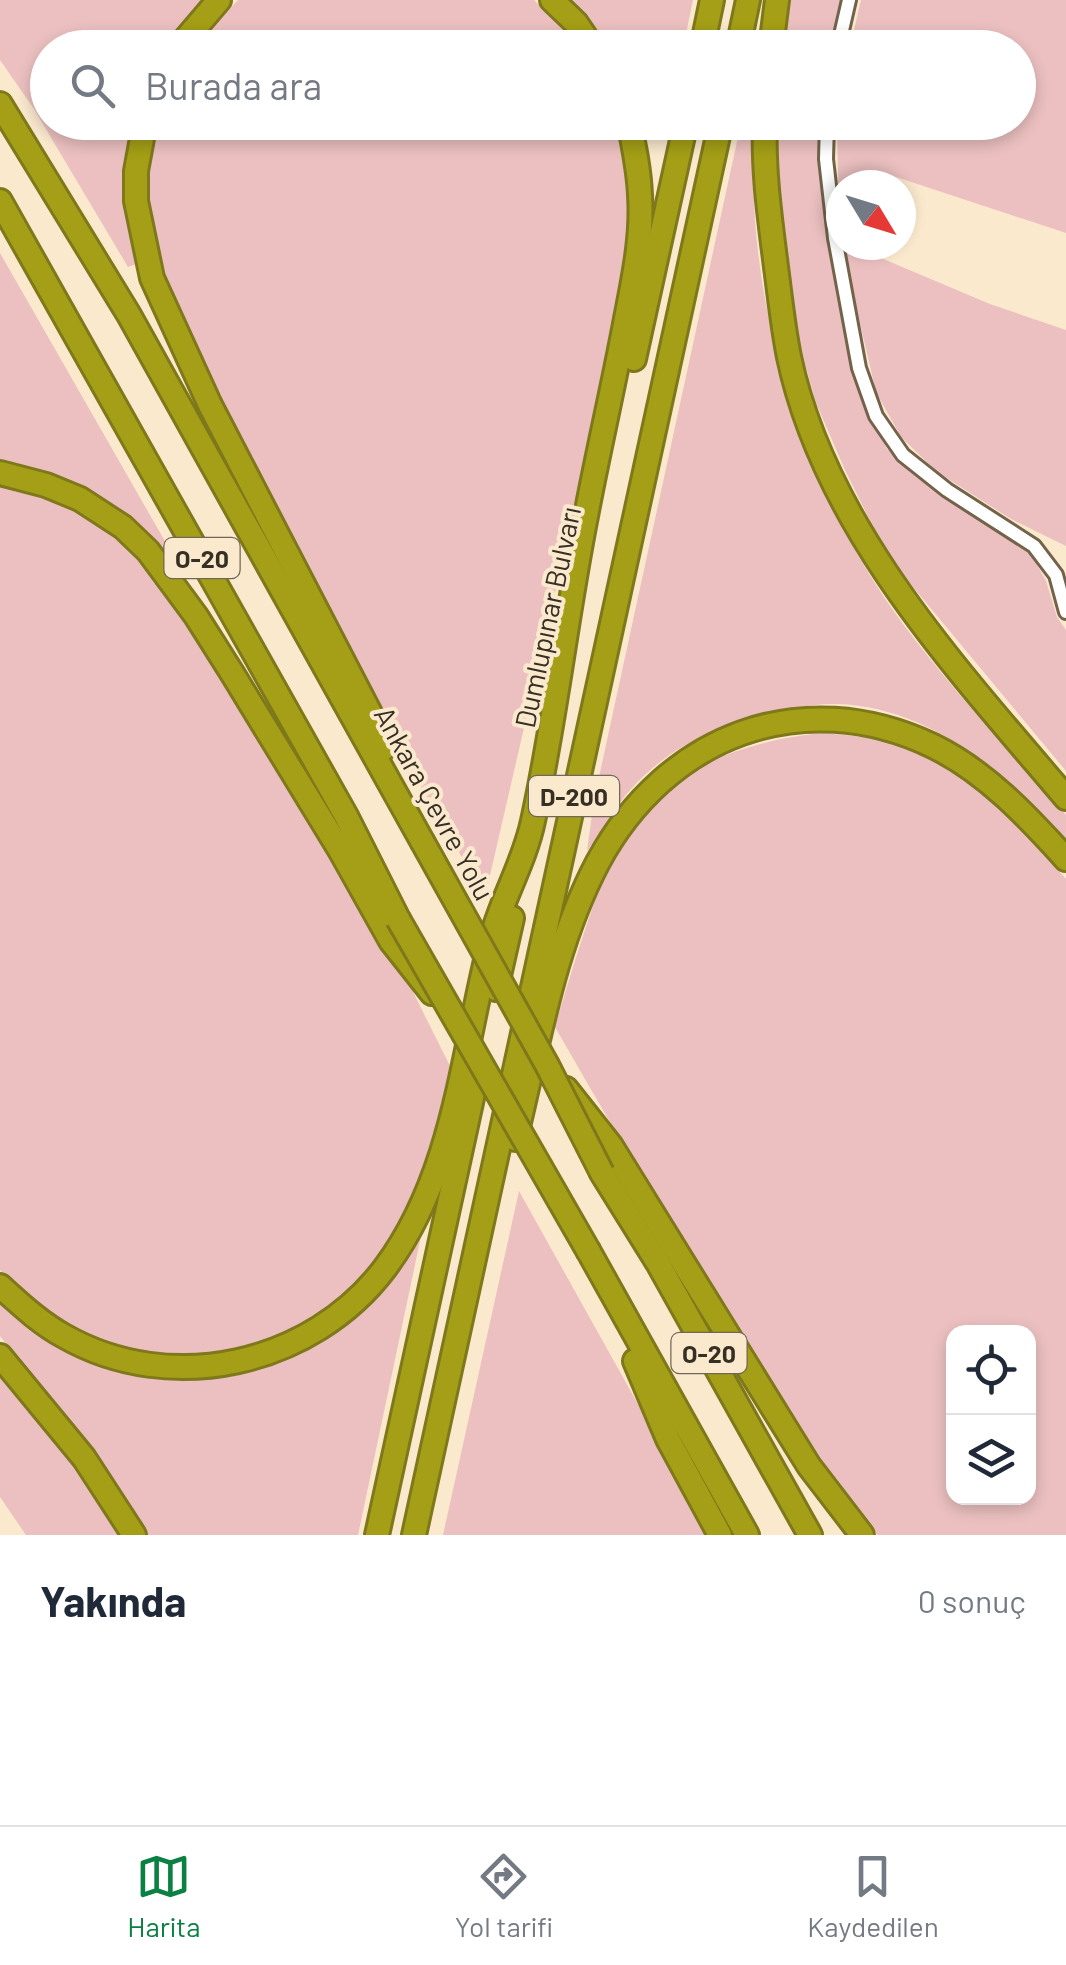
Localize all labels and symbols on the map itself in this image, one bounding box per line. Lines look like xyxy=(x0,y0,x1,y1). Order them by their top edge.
north arrow xyxy=(826,170,916,260)
street label: Dumlupınar Bulvarı xyxy=(507,503,587,731)
road number: O-20 xyxy=(164,538,240,578)
street label: Ankara Çevre Yolu xyxy=(368,700,502,906)
road number: D-200 xyxy=(529,776,619,816)
road number: O-20 xyxy=(672,1333,746,1373)

